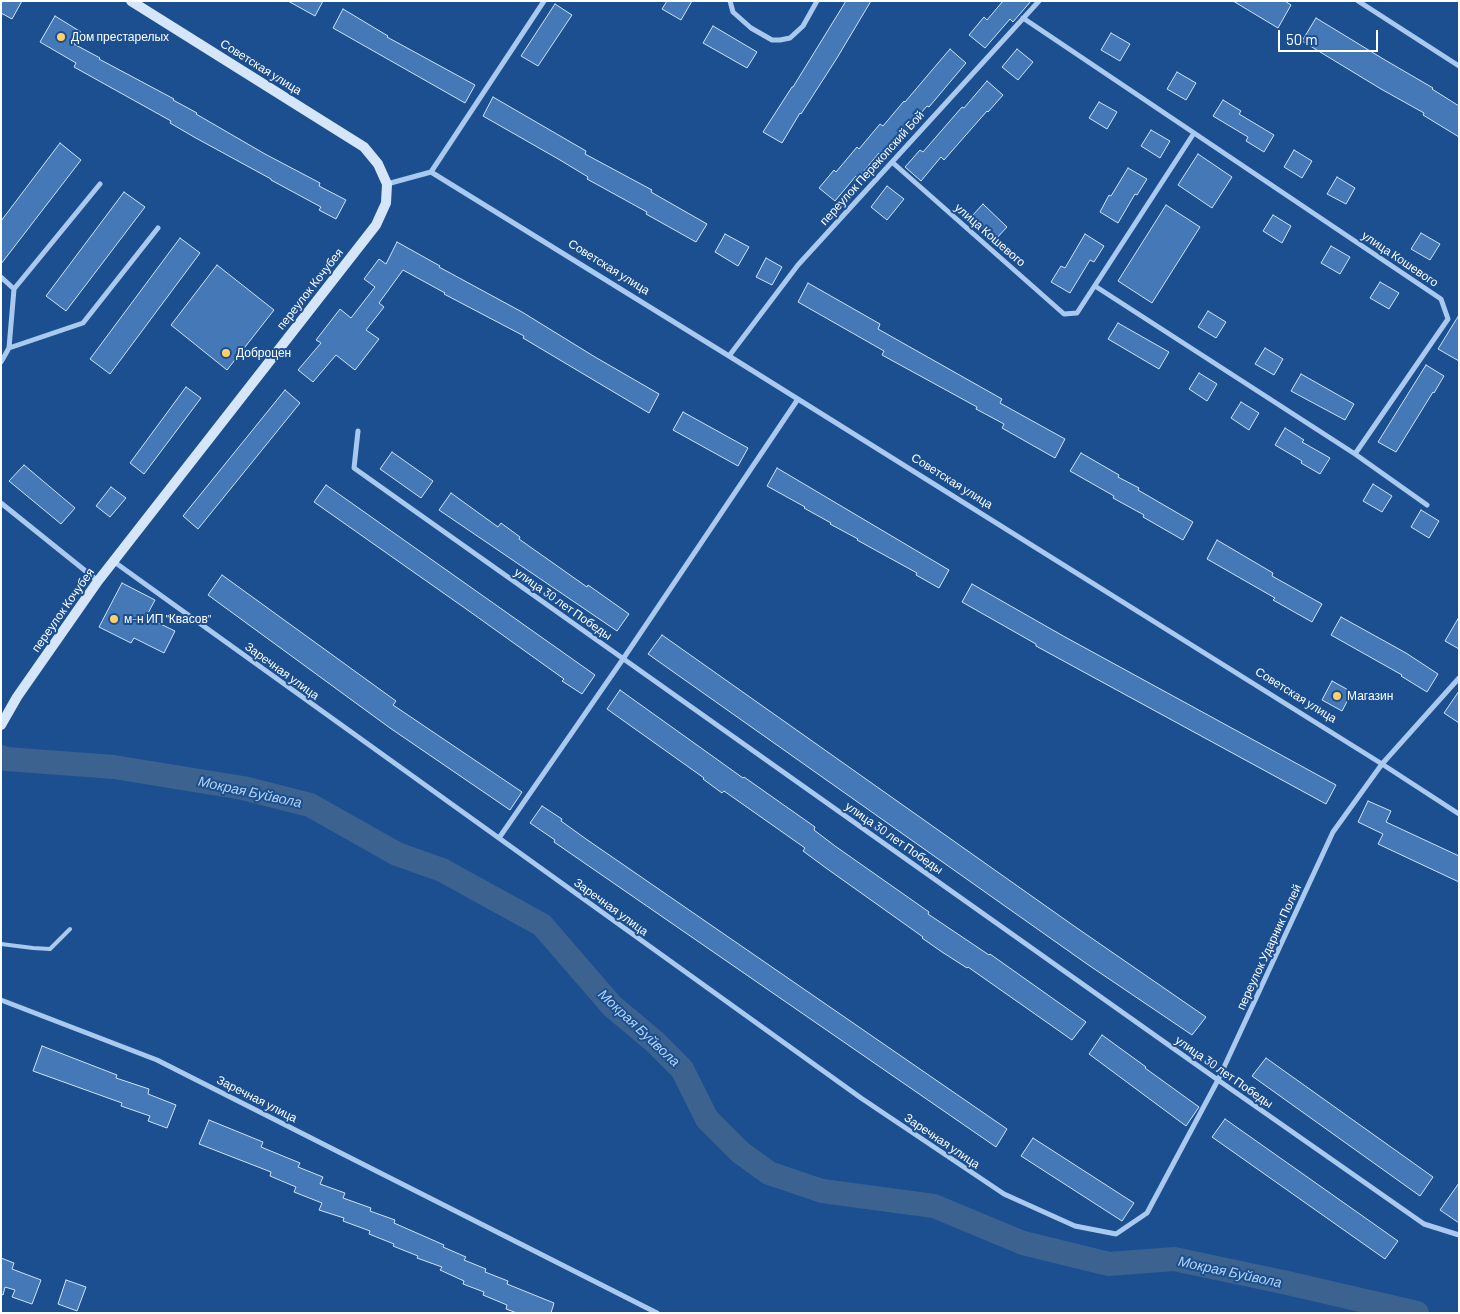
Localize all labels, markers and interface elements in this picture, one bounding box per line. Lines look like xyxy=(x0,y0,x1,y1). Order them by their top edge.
scale bar xyxy=(1280,20,1380,52)
place label: Дом престарелых xyxy=(71,30,169,44)
text: 50 m xyxy=(1286,30,1318,48)
marker: Дом престарелых xyxy=(55,31,67,43)
street label: Советская улица xyxy=(218,36,304,98)
street label: переулок Перекопский Бой xyxy=(817,108,927,228)
street label: улица Кошевого xyxy=(952,200,1028,270)
street label: улица Кошевого xyxy=(1359,228,1441,290)
street label: Советская улица xyxy=(566,236,652,298)
street label: переулок Кочубея xyxy=(274,245,346,333)
place label: Доброцен xyxy=(236,346,291,360)
marker: Доброцен xyxy=(220,347,232,359)
street label: Советская улица xyxy=(909,450,995,512)
street label: переулок Кочубея xyxy=(29,565,97,655)
street label: улица 30 лет Победы xyxy=(511,565,615,643)
place label: м-н ИП "Квасов" xyxy=(124,612,211,626)
marker: м-н ИП "Квасов" xyxy=(108,613,120,625)
street label: Заречная улица xyxy=(242,639,322,703)
street label: Советская улица xyxy=(1253,664,1339,726)
place label: Магазин xyxy=(1347,689,1393,703)
marker: Магазин xyxy=(1331,690,1343,702)
water label: Мокрая Буйвола xyxy=(197,773,303,811)
street label: улица 30 лет Победы xyxy=(842,799,946,877)
street label: Заречная улица xyxy=(571,875,651,939)
street label: переулок Ударник Полей xyxy=(1234,882,1304,1012)
water label: Мокрая Буйвола xyxy=(595,986,683,1070)
street label: улица 30 лет Победы xyxy=(1172,1033,1276,1111)
street label: Заречная улица xyxy=(214,1073,300,1125)
street label: Заречная улица xyxy=(901,1110,983,1172)
water label: Мокрая Буйвола xyxy=(1177,1253,1283,1291)

